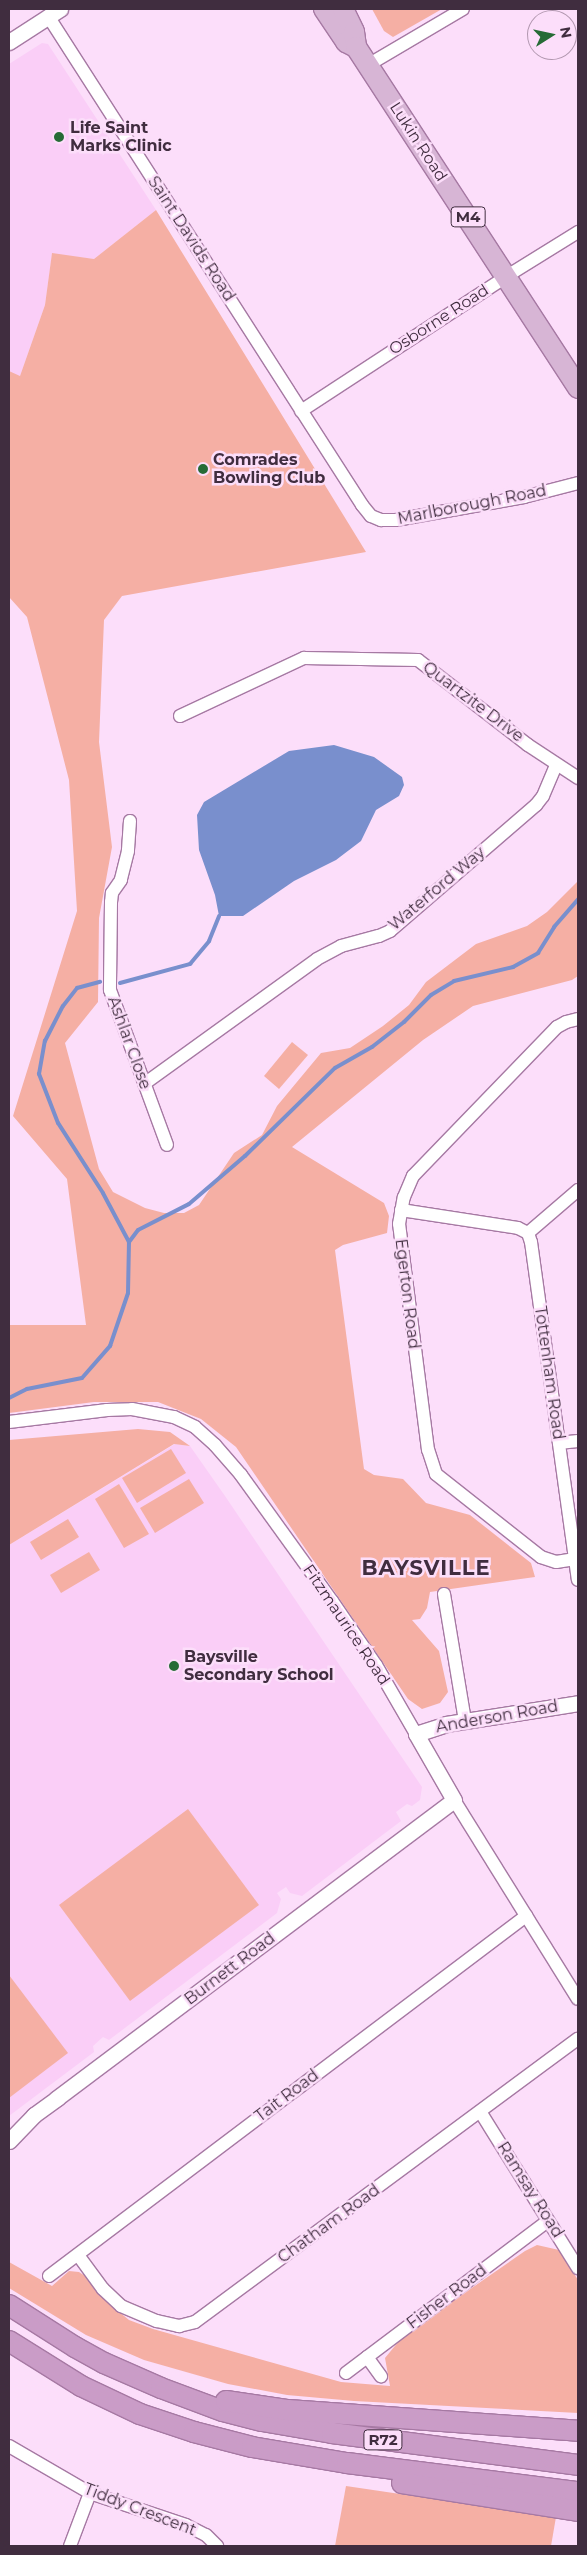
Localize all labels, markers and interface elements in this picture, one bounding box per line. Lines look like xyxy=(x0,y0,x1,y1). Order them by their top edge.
north arrow xyxy=(527,10,577,60)
text: N xyxy=(556,25,576,40)
street label: Lukin Road xyxy=(385,99,451,185)
place label: Life Saint Marks Clinic xyxy=(70,118,172,156)
marker: Life Saint Marks Clinic xyxy=(52,130,66,144)
street label: Saint Davids Road xyxy=(143,173,239,305)
road number: M4 xyxy=(450,204,486,230)
street label: Osborne Road xyxy=(386,281,492,359)
place label: Comrades Bowling Club xyxy=(213,450,325,488)
marker: Comrades Bowling Club xyxy=(197,463,209,475)
street label: Marlborough Road xyxy=(396,481,548,529)
street label: Quartzite Drive xyxy=(419,658,527,746)
street label: Waterford Way xyxy=(385,843,489,935)
street label: Ashlar Close xyxy=(103,994,155,1092)
street label: Egerton Road xyxy=(391,1238,423,1350)
street label: Tottenham Road xyxy=(530,1305,568,1441)
district label: BAYSVILLE xyxy=(360,1555,492,1581)
street label: Fitzmaurice Road xyxy=(299,1561,393,1689)
place label: Baysville Secondary School xyxy=(184,1647,334,1685)
marker: Baysville Secondary School xyxy=(168,1660,180,1672)
street label: Anderson Road xyxy=(434,1697,560,1737)
street label: Burnett Road xyxy=(181,1929,279,2009)
street label: Tait Road xyxy=(251,2066,323,2126)
street label: Ramsay Road xyxy=(493,2138,567,2242)
street label: Chatham Road xyxy=(274,2181,384,2267)
street label: Fisher Road xyxy=(403,2261,491,2333)
road number: R72 xyxy=(363,2428,403,2452)
street label: Tiddy Crescent xyxy=(81,2480,199,2540)

